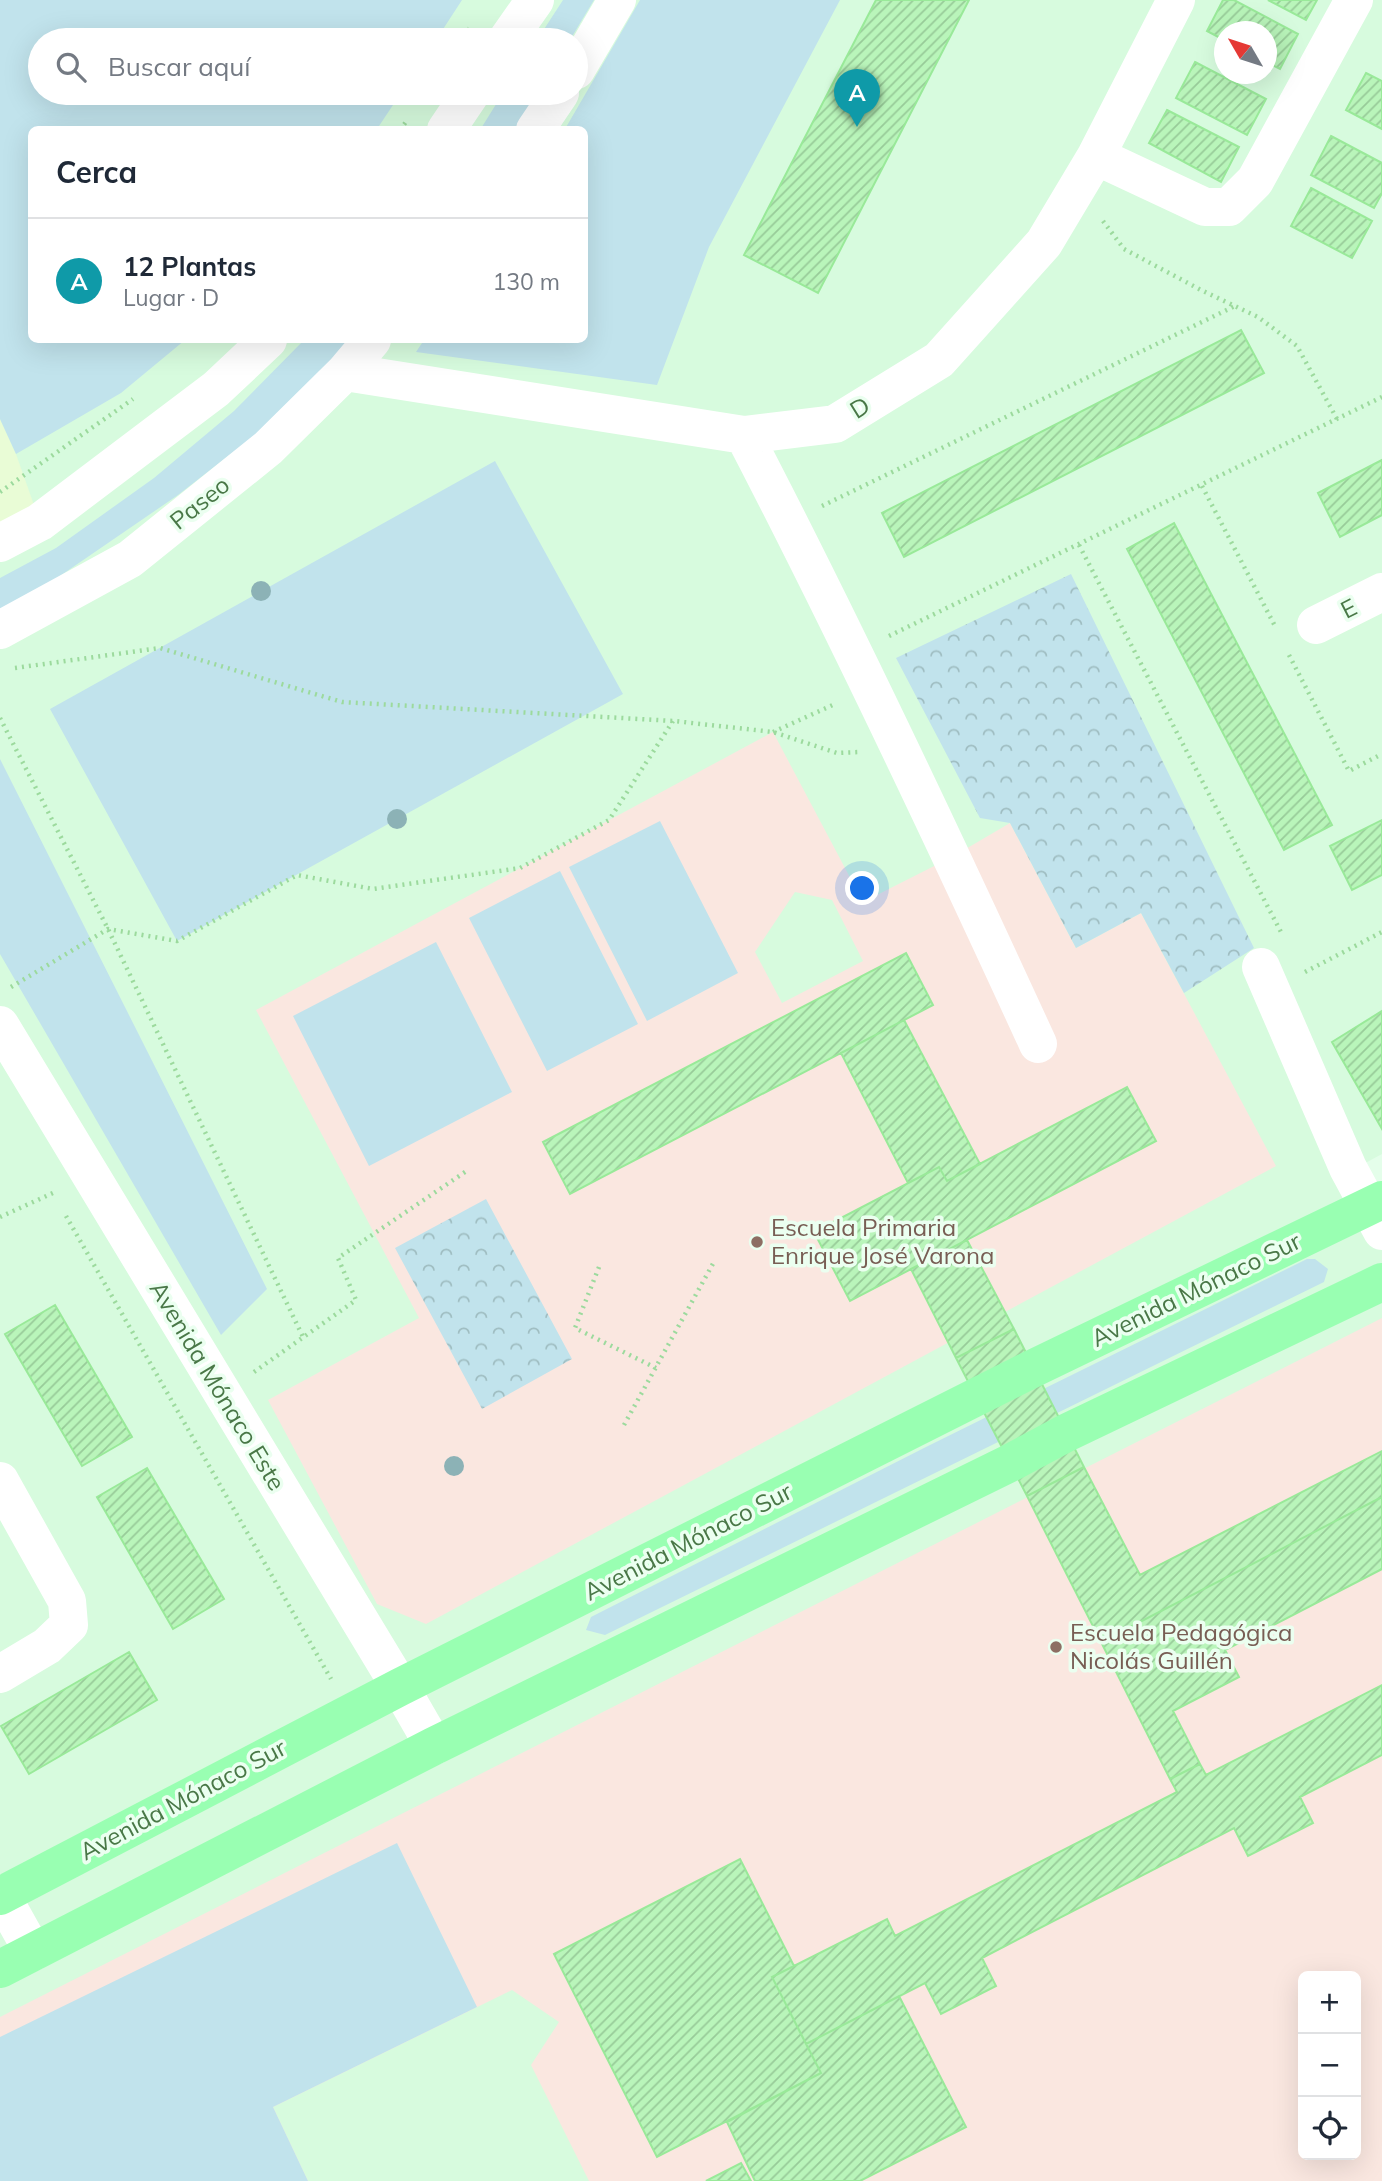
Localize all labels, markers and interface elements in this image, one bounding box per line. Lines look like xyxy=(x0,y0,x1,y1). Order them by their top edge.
north arrow xyxy=(1214,21,1277,84)
search box xyxy=(28,28,588,105)
icon: search xyxy=(52,48,90,86)
text: Buscar aquí xyxy=(108,50,251,83)
pin: A xyxy=(834,69,880,127)
text: Cerca xyxy=(56,153,137,191)
text: 12 Plantas xyxy=(123,250,256,283)
text: A xyxy=(70,267,88,296)
text: 130 m xyxy=(492,267,560,296)
text: Lugar · D xyxy=(123,283,219,312)
street label: D xyxy=(844,390,875,425)
street label: Paseo xyxy=(163,469,235,535)
street label: E xyxy=(1335,592,1362,625)
your location xyxy=(845,871,879,905)
place label: Escuela Primaria Enrique José Varona xyxy=(771,1212,995,1270)
street label: Avenida Mónaco Sur xyxy=(1086,1225,1305,1353)
marker: Escuela Primaria Enrique José Varona xyxy=(749,1234,765,1250)
street label: Avenida Mónaco Este xyxy=(143,1275,292,1496)
street label: Avenida Mónaco Sur xyxy=(579,1476,797,1607)
place label: Escuela Pedagógica Nicolás Guillén xyxy=(1070,1617,1292,1675)
marker: Escuela Pedagógica Nicolás Guillén xyxy=(1048,1639,1064,1655)
street label: Avenida Mónaco Sur xyxy=(74,1732,291,1866)
map controls xyxy=(1298,1971,1361,2160)
button: + xyxy=(1298,1971,1361,2034)
button: − xyxy=(1298,2034,1361,2097)
button: locate xyxy=(1298,2097,1361,2160)

